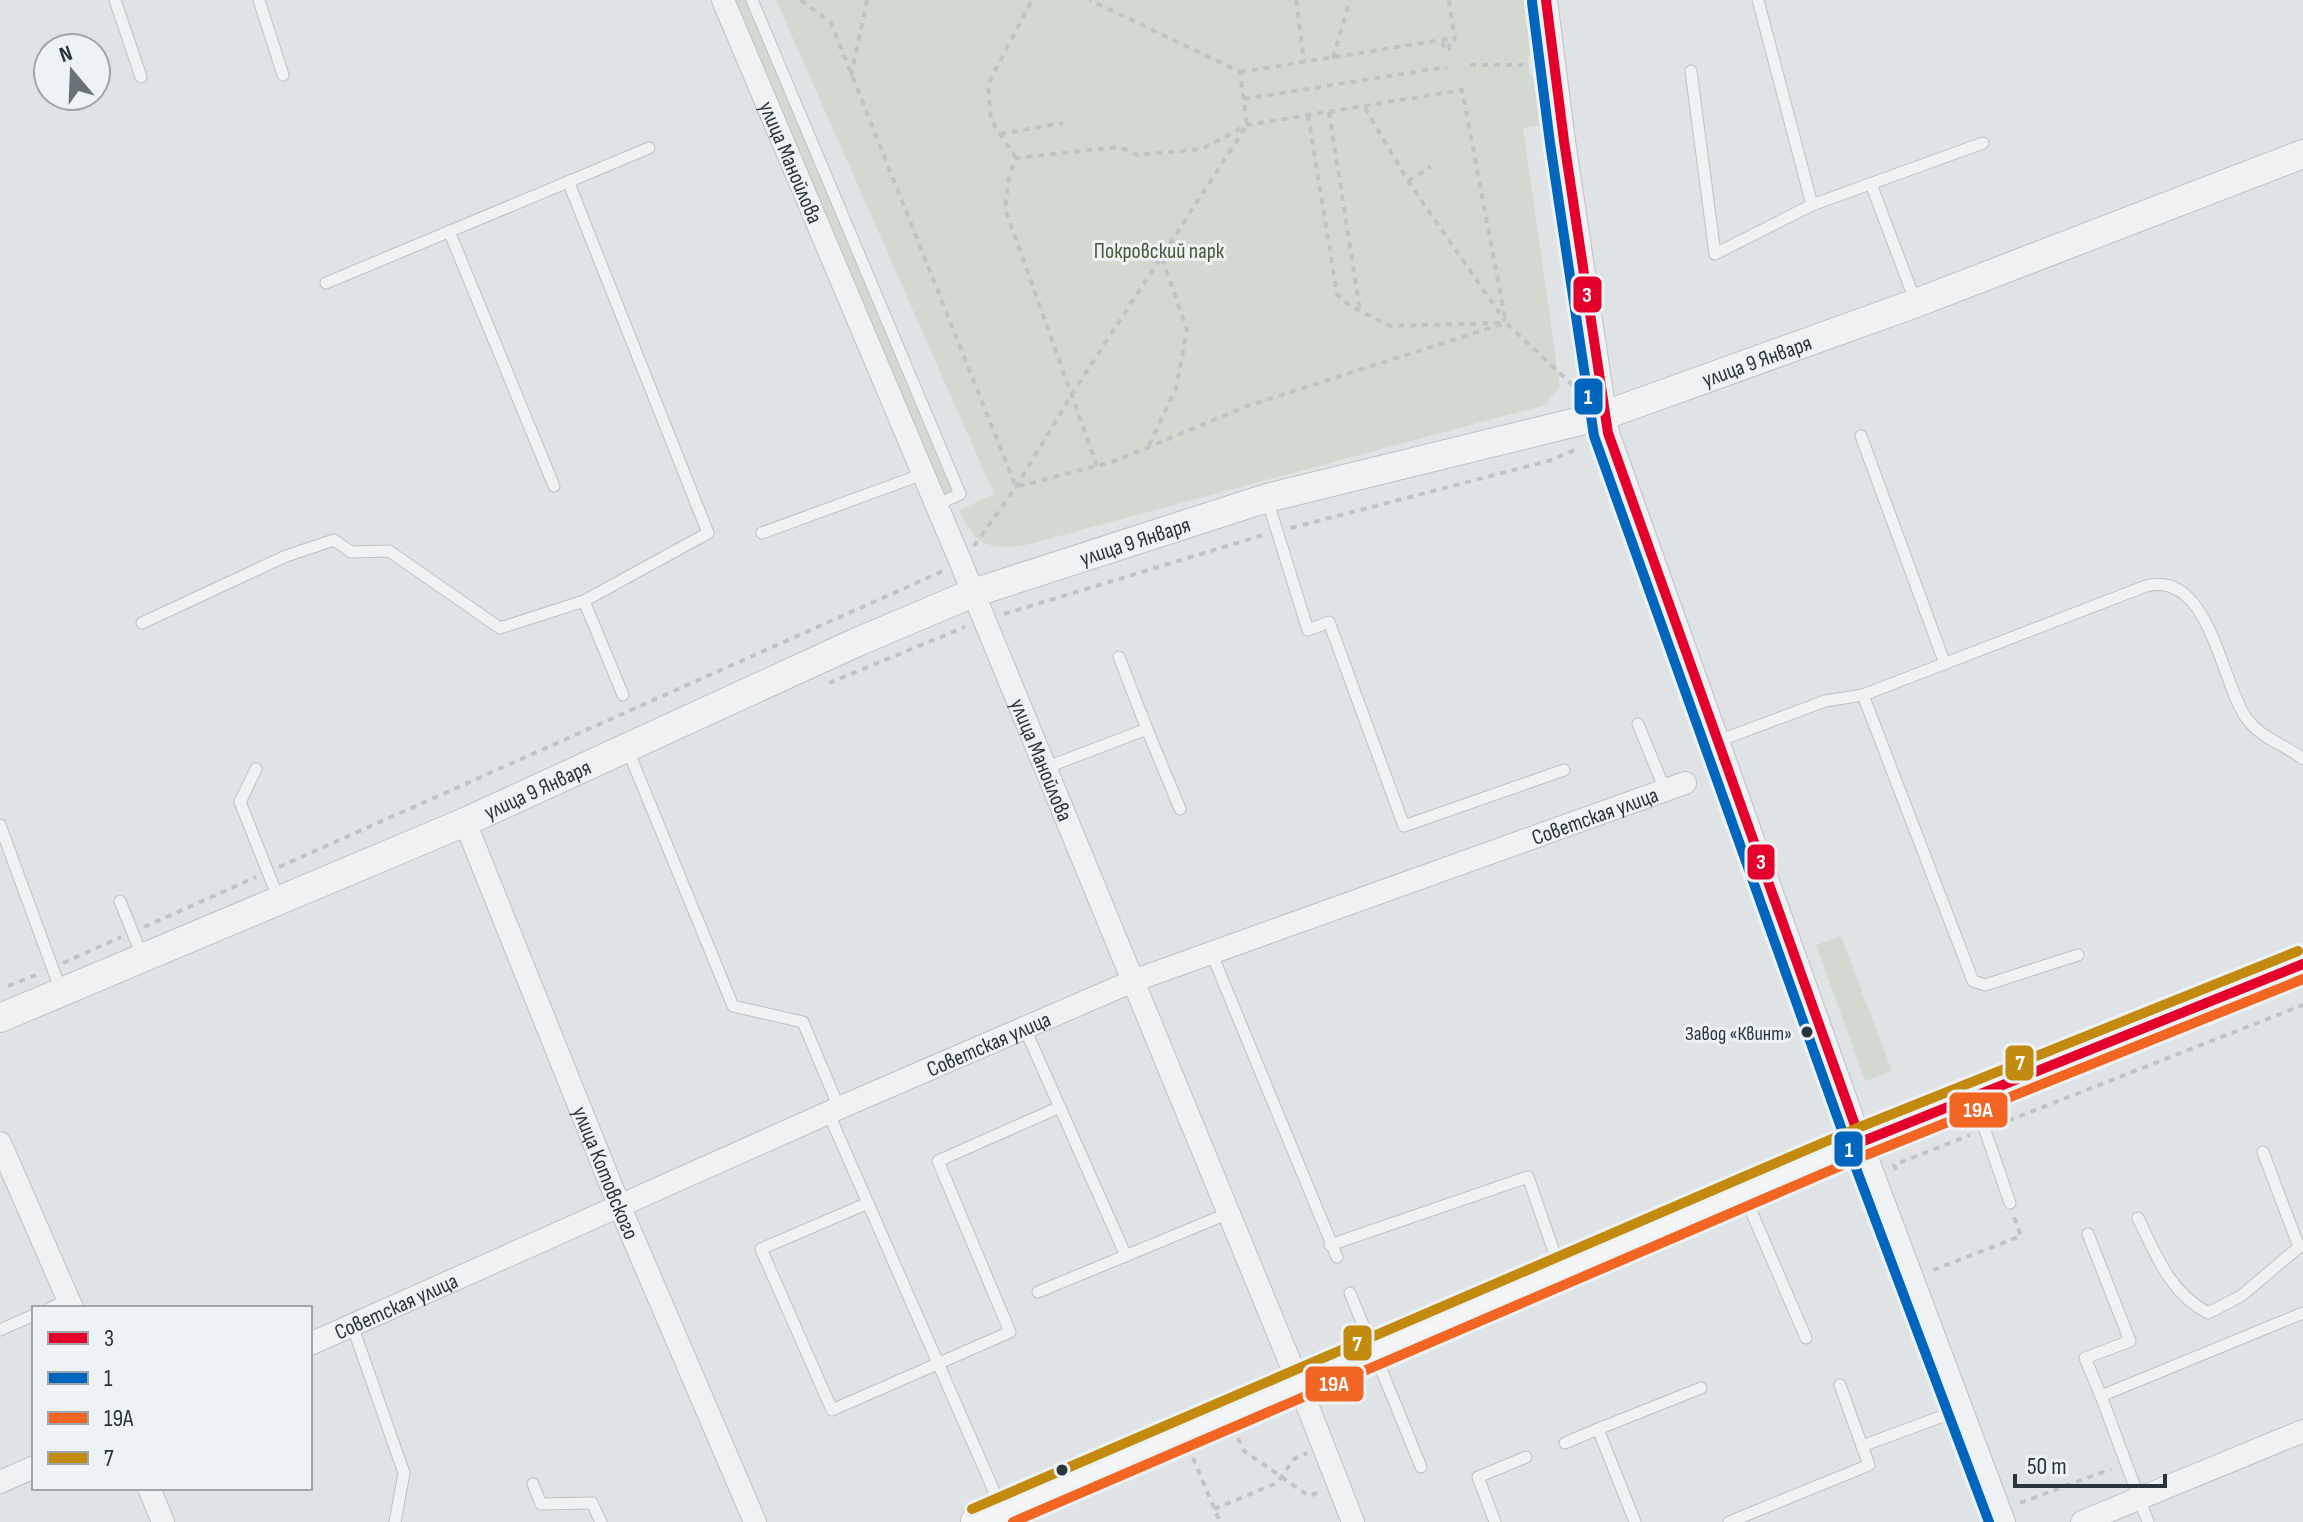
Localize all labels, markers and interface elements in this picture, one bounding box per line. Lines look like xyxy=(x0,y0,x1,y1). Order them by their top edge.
north arrow xyxy=(32,32,112,112)
text: N xyxy=(56,40,76,69)
street label: улица Манойлова xyxy=(752,98,828,228)
park label: Покровский парк xyxy=(1094,238,1225,265)
line badge: 3 xyxy=(1572,275,1603,314)
text: 3 xyxy=(1582,282,1592,309)
street label: улица 9 Января xyxy=(1699,330,1815,394)
line badge: 1 xyxy=(1573,377,1604,416)
text: 1 xyxy=(1584,384,1593,411)
street label: улица 9 Января xyxy=(1077,512,1194,573)
street label: улица Манойлова xyxy=(1003,695,1078,826)
street label: улица 9 Января xyxy=(480,754,595,826)
street label: Советская улица xyxy=(1528,782,1662,852)
line badge: 3 xyxy=(1746,843,1776,881)
text: 3 xyxy=(1756,849,1766,876)
street label: Советская улица xyxy=(923,1006,1055,1083)
place label: Завод «Квинт» xyxy=(1685,1022,1792,1046)
marker: Завод «Квинт» xyxy=(1799,1024,1815,1040)
line badge: 7 xyxy=(2004,1044,2035,1082)
text: 7 xyxy=(2015,1050,2025,1077)
line badge: 19А xyxy=(1948,1091,2009,1129)
text: 19А xyxy=(1963,1097,1993,1124)
street label: улица Котовского xyxy=(566,1103,644,1244)
line badge: 1 xyxy=(1833,1130,1864,1168)
text: 1 xyxy=(1845,1137,1854,1164)
street label: Советская улица xyxy=(331,1268,462,1346)
legend xyxy=(32,1306,312,1490)
text: 3 xyxy=(104,1324,114,1353)
line badge: 7 xyxy=(1342,1324,1373,1362)
text: 7 xyxy=(1352,1331,1362,1358)
text: 1 xyxy=(104,1364,113,1393)
line badge: 19А xyxy=(1304,1365,1365,1403)
text: 19А xyxy=(1319,1371,1349,1398)
text: 19А xyxy=(104,1404,134,1433)
scale bar xyxy=(2015,1438,2165,1488)
text: 7 xyxy=(104,1444,114,1473)
text: 50 m xyxy=(2027,1452,2067,1481)
unlabelled marker xyxy=(1054,1462,1070,1478)

